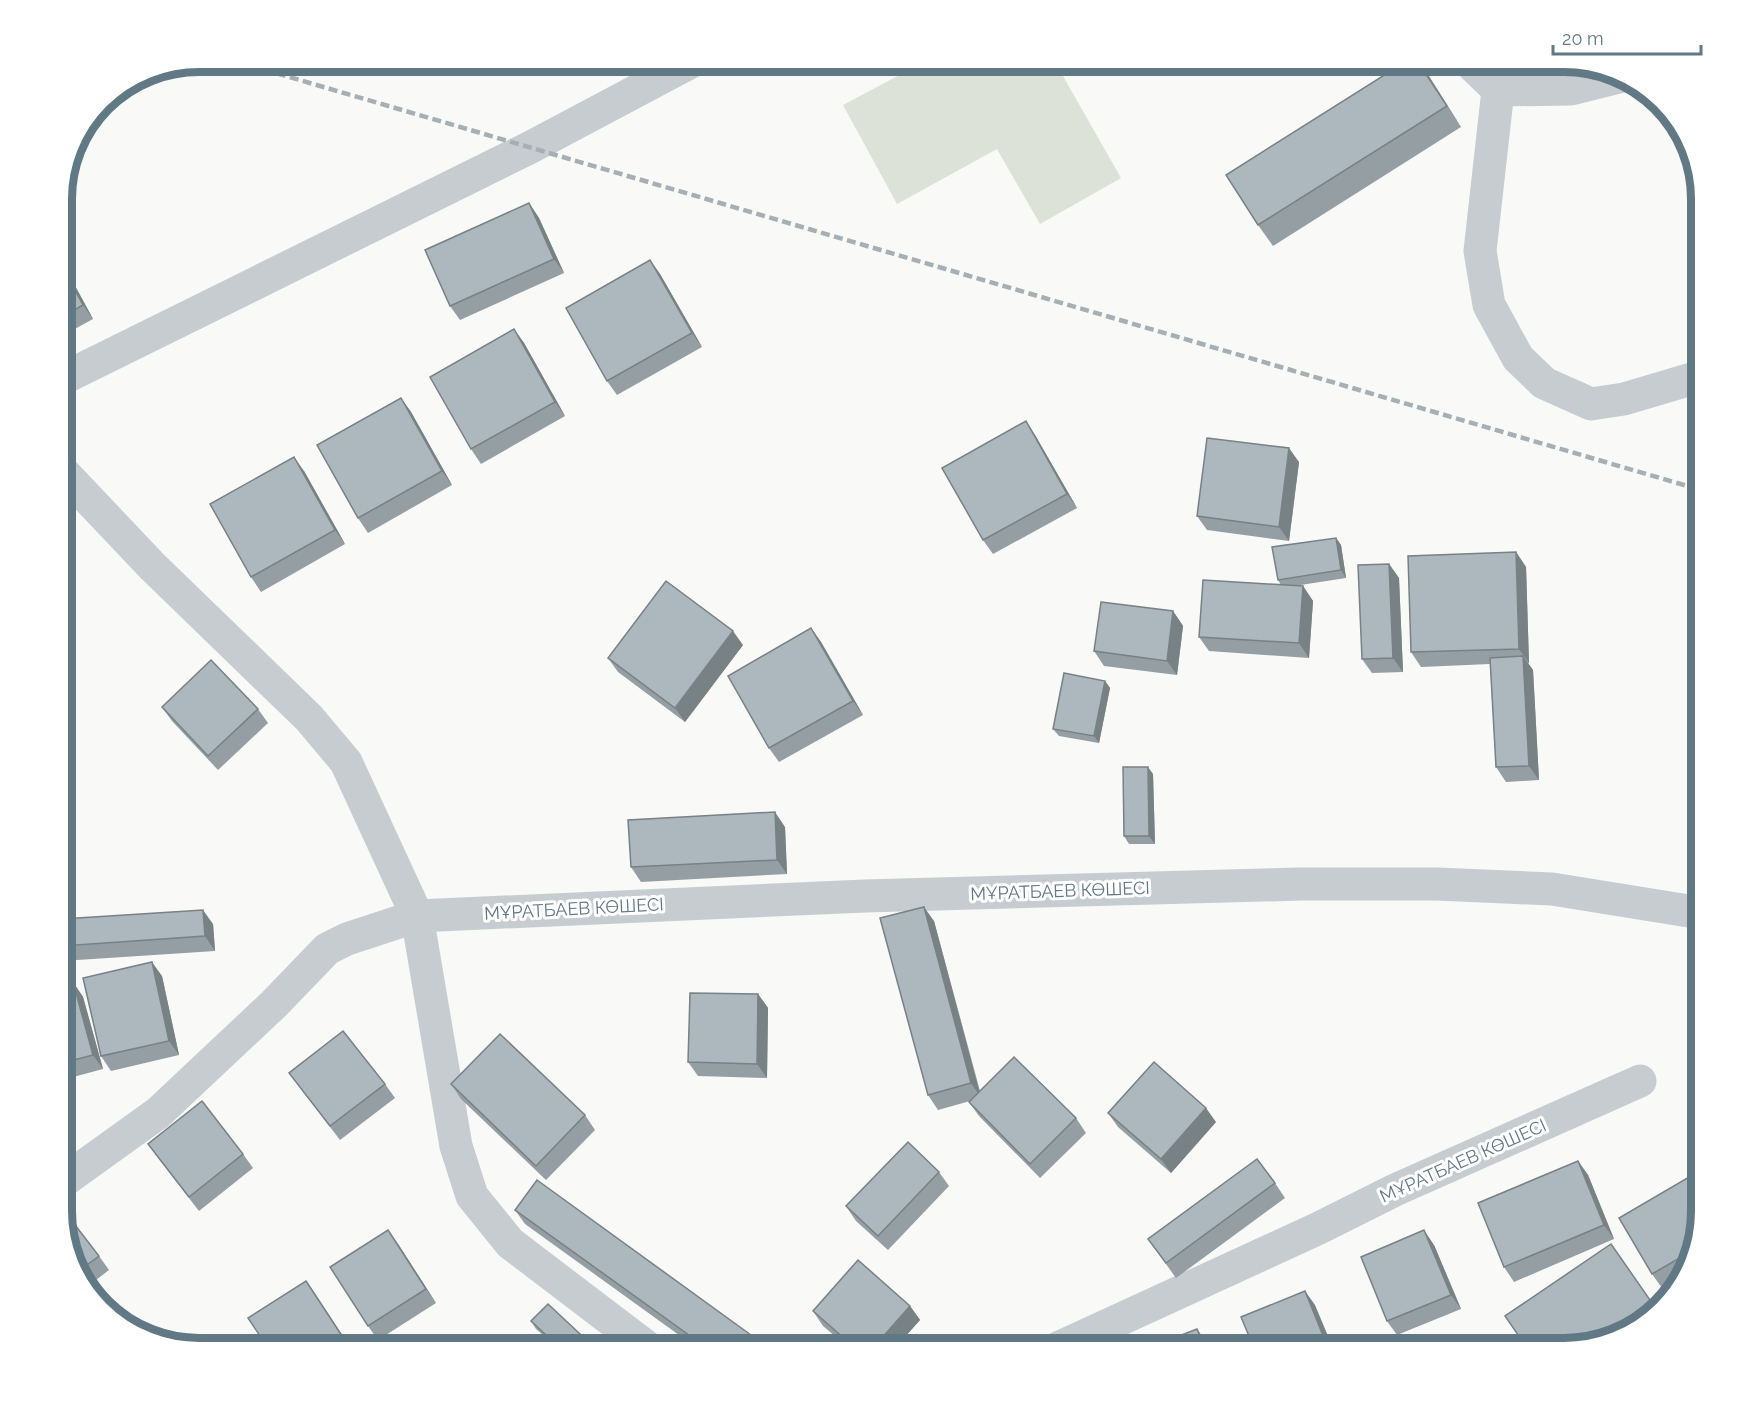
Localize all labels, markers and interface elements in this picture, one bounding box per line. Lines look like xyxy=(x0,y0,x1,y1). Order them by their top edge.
scale bar xyxy=(1553,18,1702,56)
text: 20 m xyxy=(1562,28,1604,49)
street label: МҰРАТБАЕВ КӨШЕСІ xyxy=(970,877,1150,904)
street label: МҰРАТБАЕВ КӨШЕСІ xyxy=(484,893,664,924)
street label: МҰРАТБАЕВ КӨШЕСІ xyxy=(1376,1114,1549,1207)

